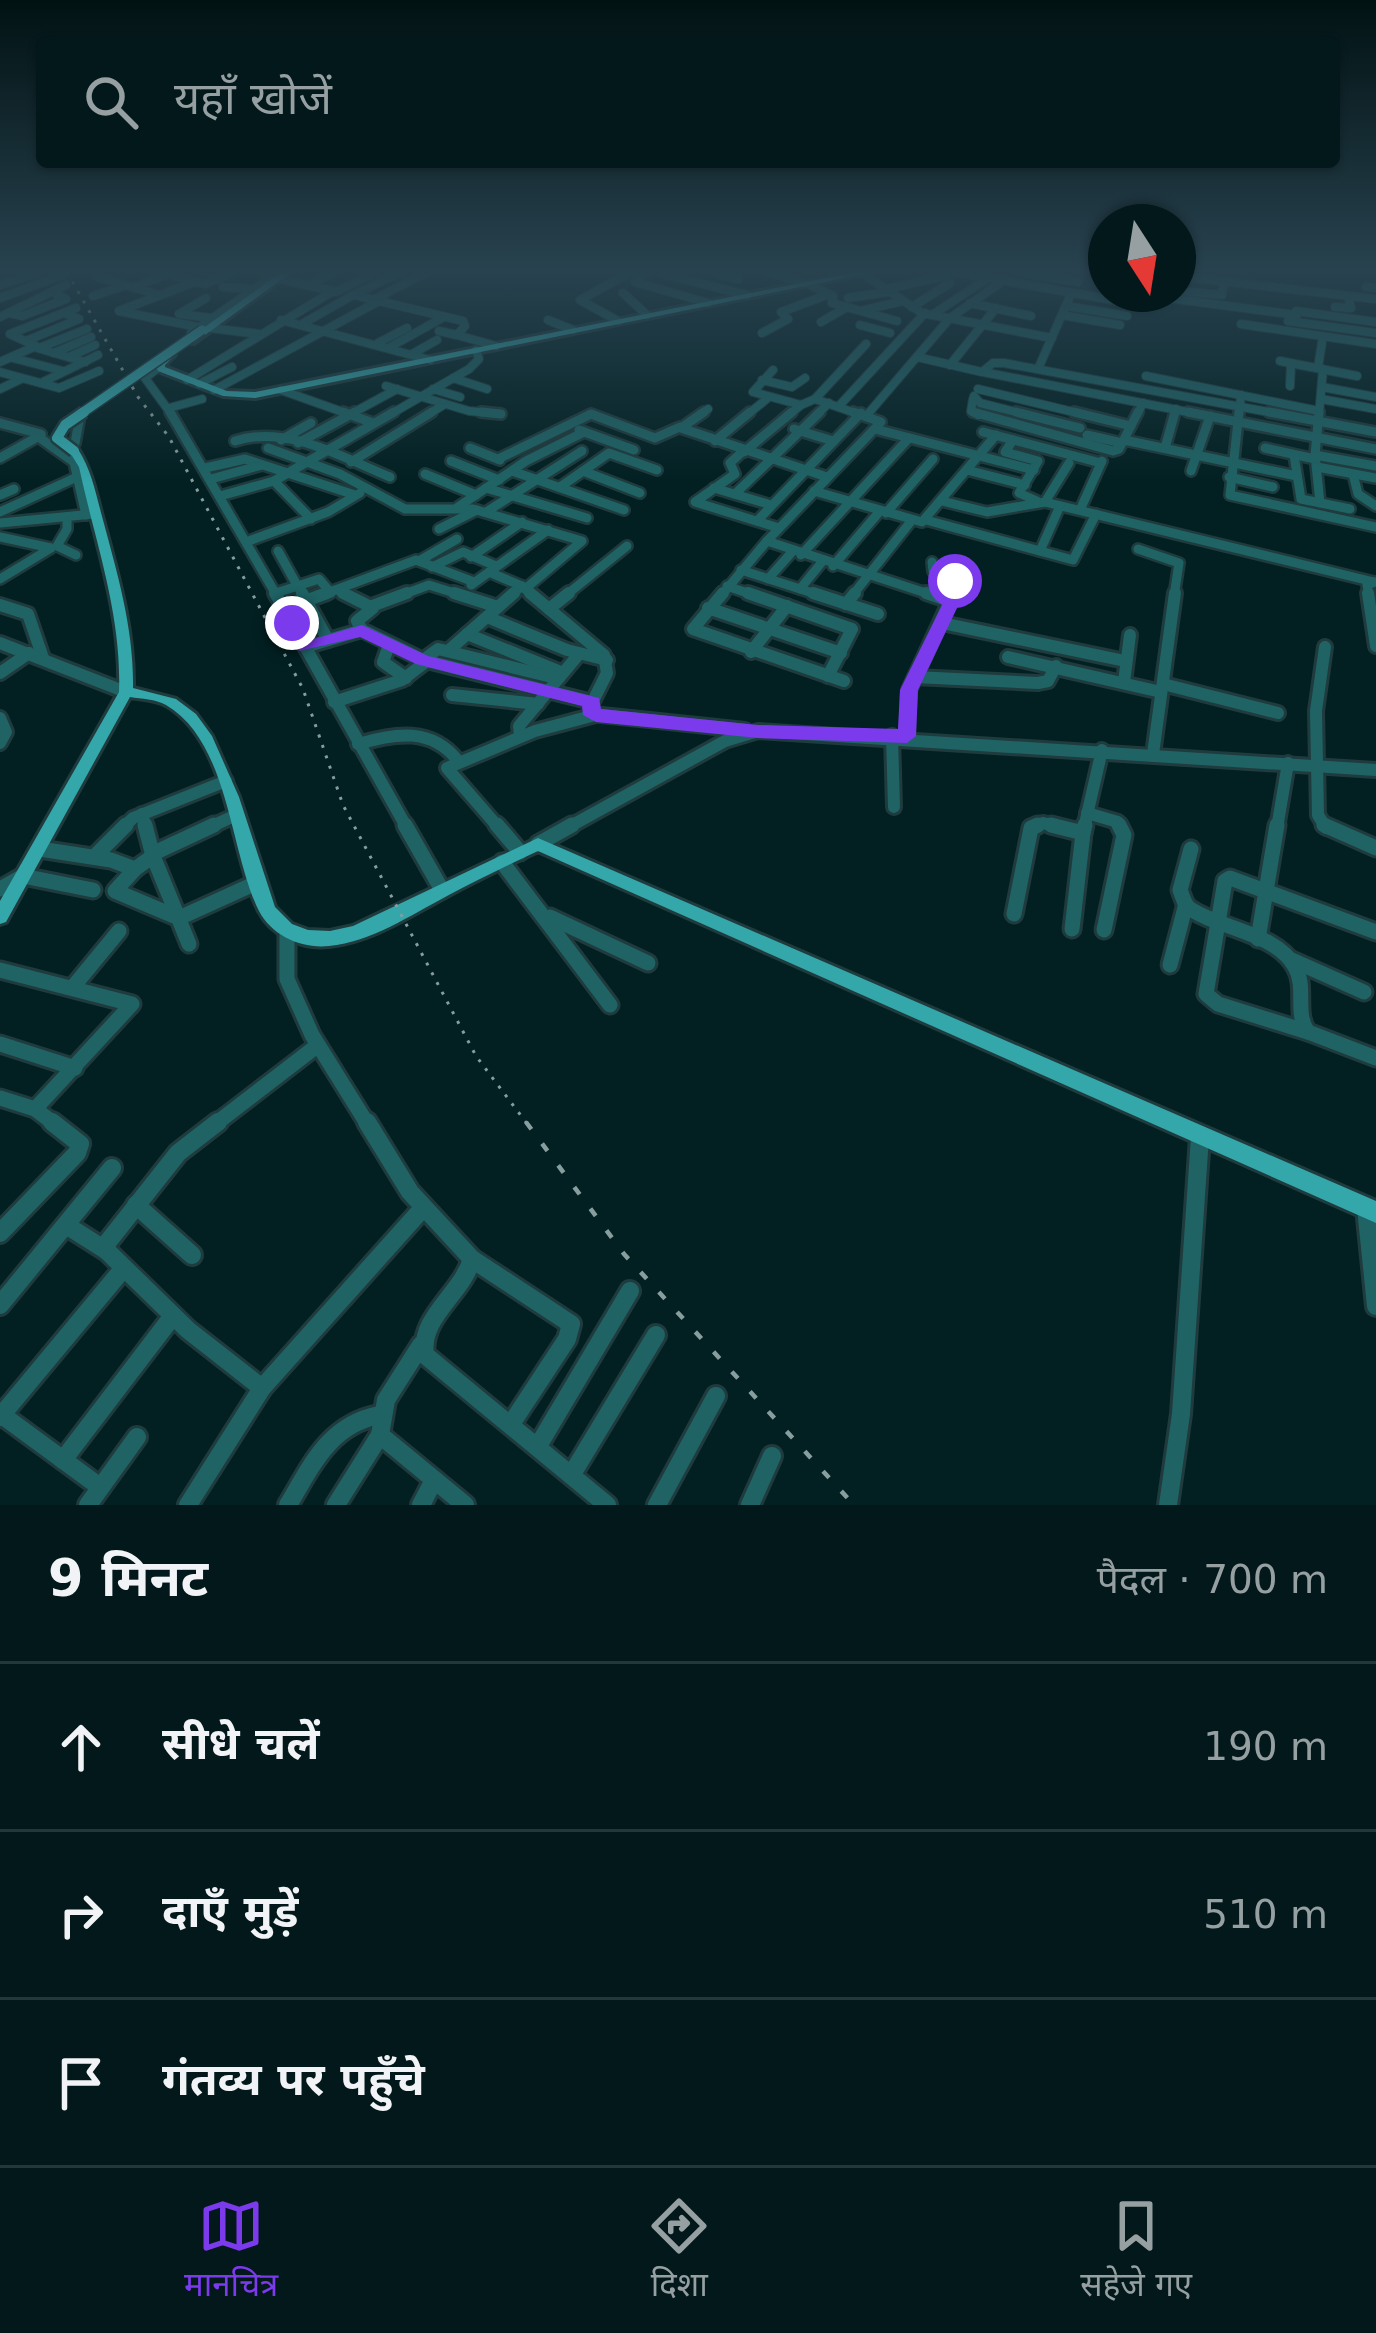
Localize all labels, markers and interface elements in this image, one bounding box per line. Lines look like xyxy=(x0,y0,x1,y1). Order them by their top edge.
search box xyxy=(36,36,1340,168)
icon: search xyxy=(78,69,144,135)
text: यहाँ खोजें xyxy=(174,72,332,125)
north arrow xyxy=(1088,204,1196,312)
route start xyxy=(928,554,982,608)
route end xyxy=(265,596,319,650)
text: 9 मिनट xyxy=(48,1549,208,1608)
text: पैदल · 700 m xyxy=(1097,1557,1328,1602)
icon: ahead xyxy=(48,1714,114,1780)
text: सीधे चलें xyxy=(162,1717,320,1770)
text: 190 m xyxy=(1203,1724,1328,1769)
icon: right xyxy=(48,1882,114,1948)
text: दाएँ मुड़ें xyxy=(162,1885,299,1938)
text: 510 m xyxy=(1203,1892,1328,1937)
icon: arrive xyxy=(48,2050,114,2116)
text: गंतव्य पर पहुँचे xyxy=(162,2053,425,2106)
tab: मानचित्र xyxy=(184,2193,278,2309)
tab: दिशा xyxy=(646,2193,712,2309)
tab: सहेजे गए xyxy=(1080,2193,1192,2309)

